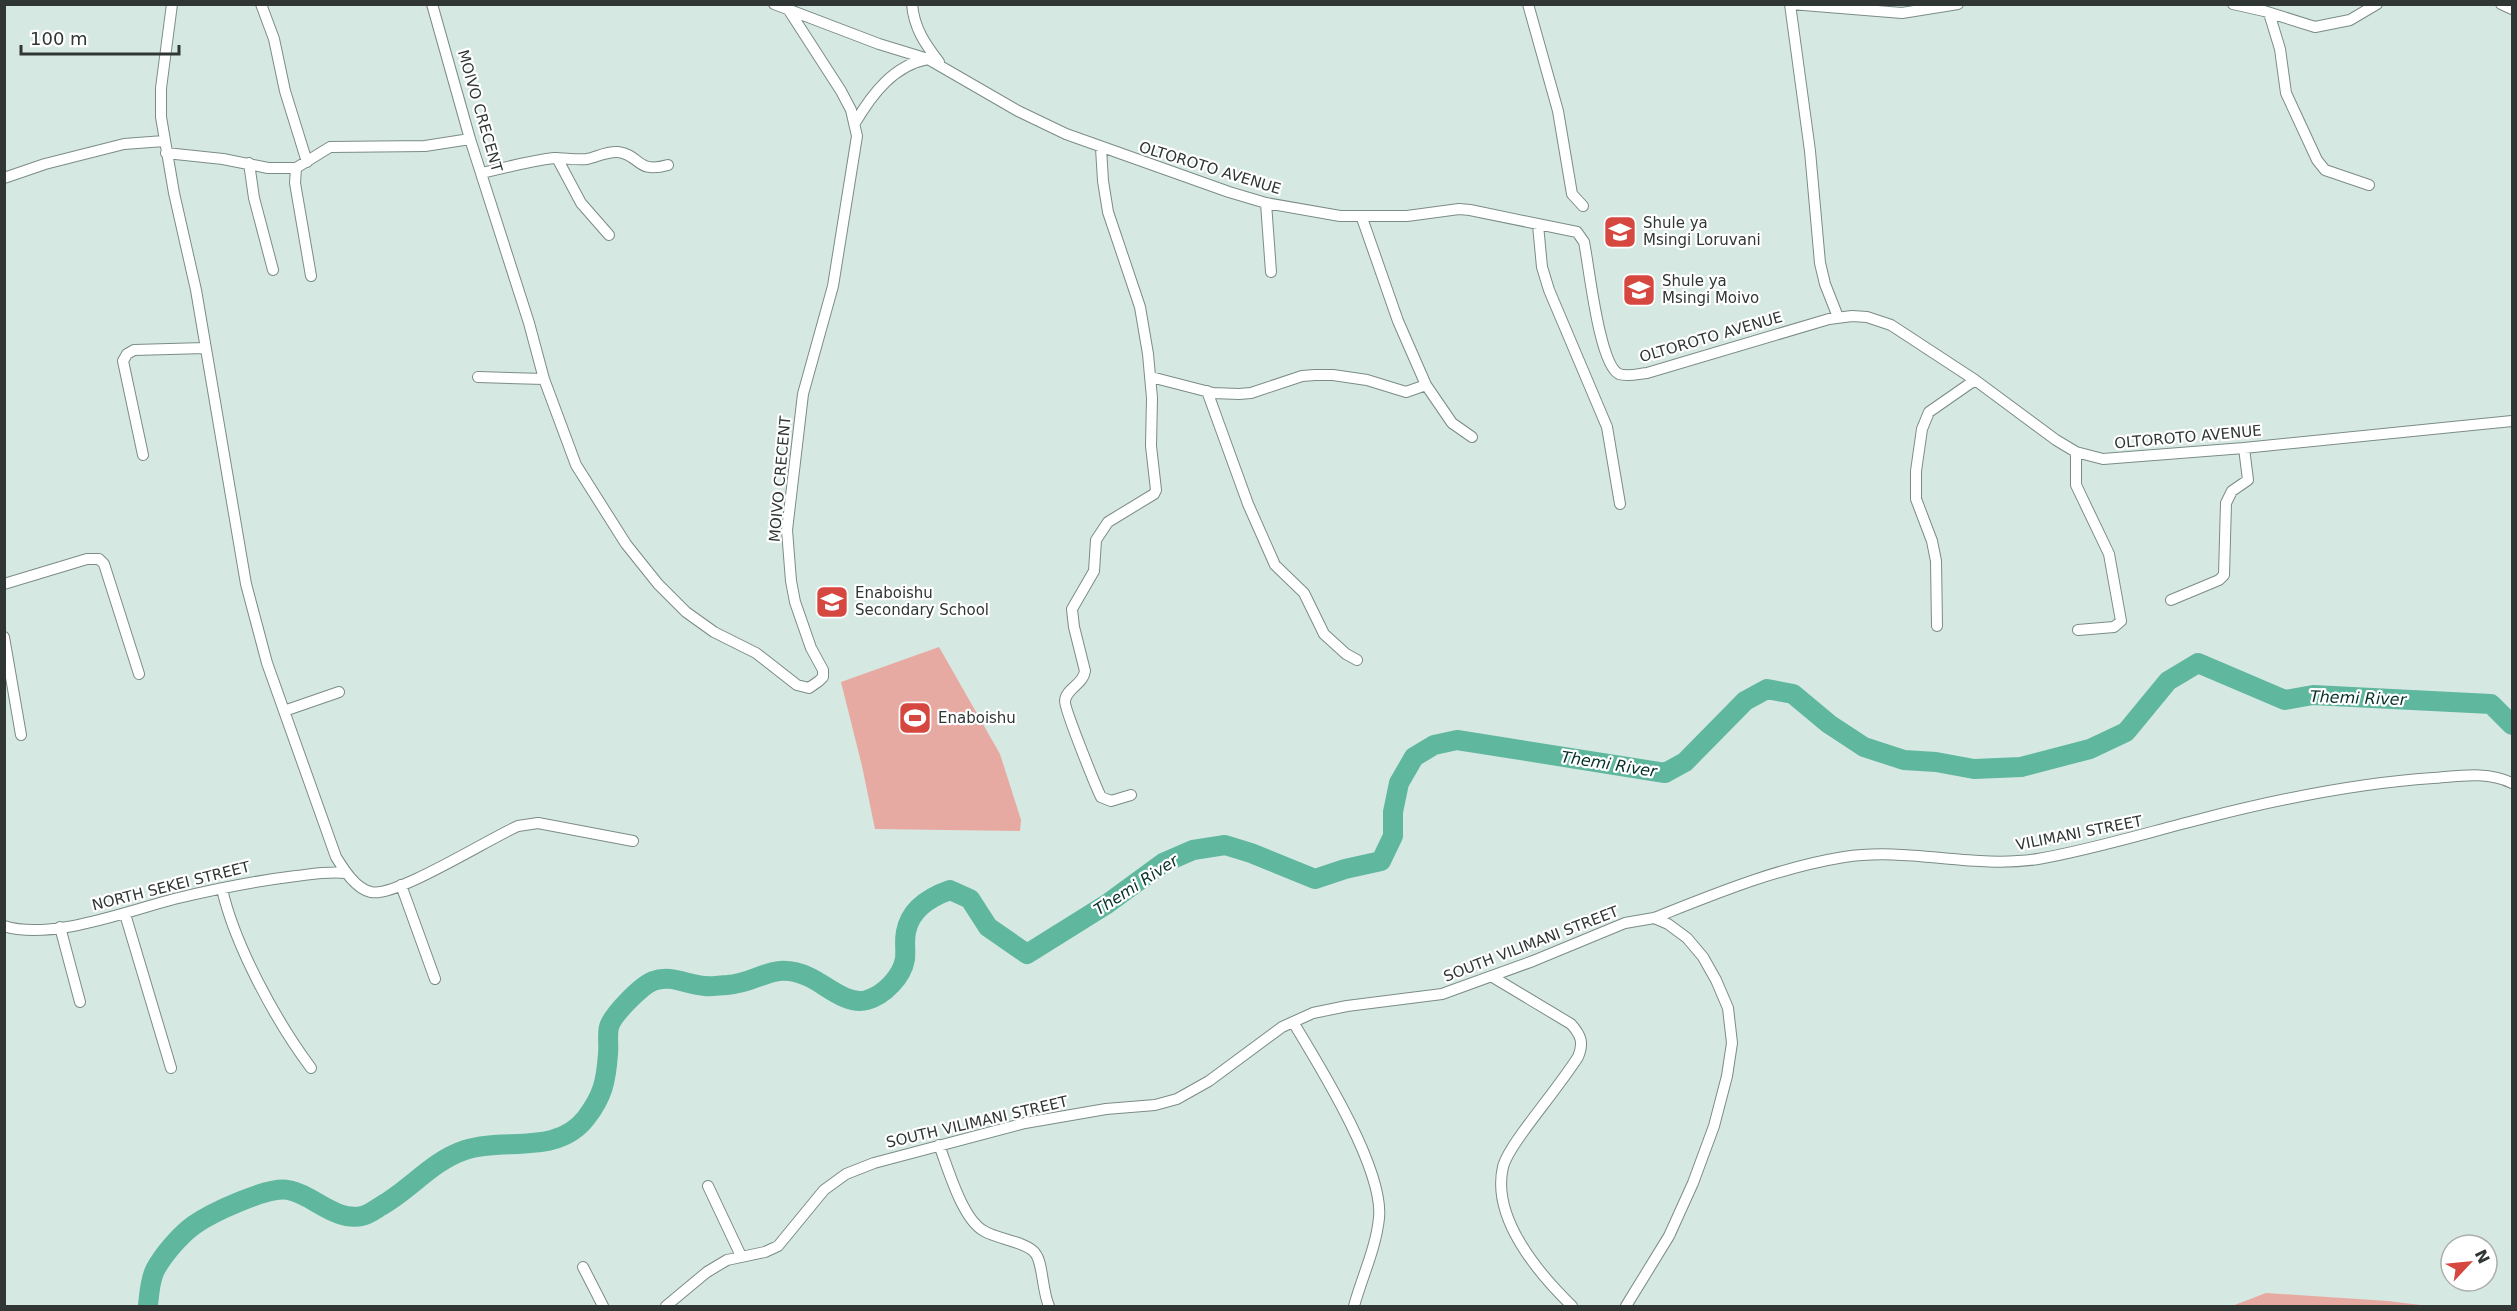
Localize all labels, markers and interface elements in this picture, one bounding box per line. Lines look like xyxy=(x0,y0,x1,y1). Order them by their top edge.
scale bar xyxy=(21,18,178,56)
text: 100 m xyxy=(30,28,88,49)
street label: MOIVO CRECENT xyxy=(454,48,506,175)
street label: OLTOROTO AVENUE xyxy=(1137,138,1283,198)
school or university icon: Shule ya Msingi Loruvani xyxy=(1602,214,1638,250)
place label: Shule ya Msingi Loruvani xyxy=(1643,214,1761,249)
school or university icon: Shule ya Msingi Moivo xyxy=(1621,272,1657,308)
place label: Shule ya Msingi Moivo xyxy=(1662,272,1759,307)
street label: OLTOROTO AVENUE xyxy=(1637,308,1785,366)
street label: MOIVO CRECENT xyxy=(766,414,795,543)
street label: OLTOROTO AVENUE xyxy=(2114,422,2262,452)
school or university icon: Enaboishu Secondary School xyxy=(814,584,850,620)
place label: Enaboishu Secondary School xyxy=(855,584,989,619)
water label: Themi River xyxy=(2310,687,2408,709)
sports icon: Enaboishu xyxy=(897,700,933,736)
place label: Enaboishu xyxy=(938,709,1016,727)
water label: Themi River xyxy=(1560,747,1659,781)
street label: VILIMANI STREET xyxy=(2014,812,2145,854)
water label: Themi River xyxy=(1090,850,1183,919)
street label: NORTH SEKEI STREET xyxy=(90,857,253,914)
street label: SOUTH VILIMANI STREET xyxy=(1441,902,1622,986)
street label: SOUTH VILIMANI STREET xyxy=(884,1092,1070,1152)
north arrow xyxy=(2439,1233,2499,1293)
text: N xyxy=(2471,1246,2494,1267)

